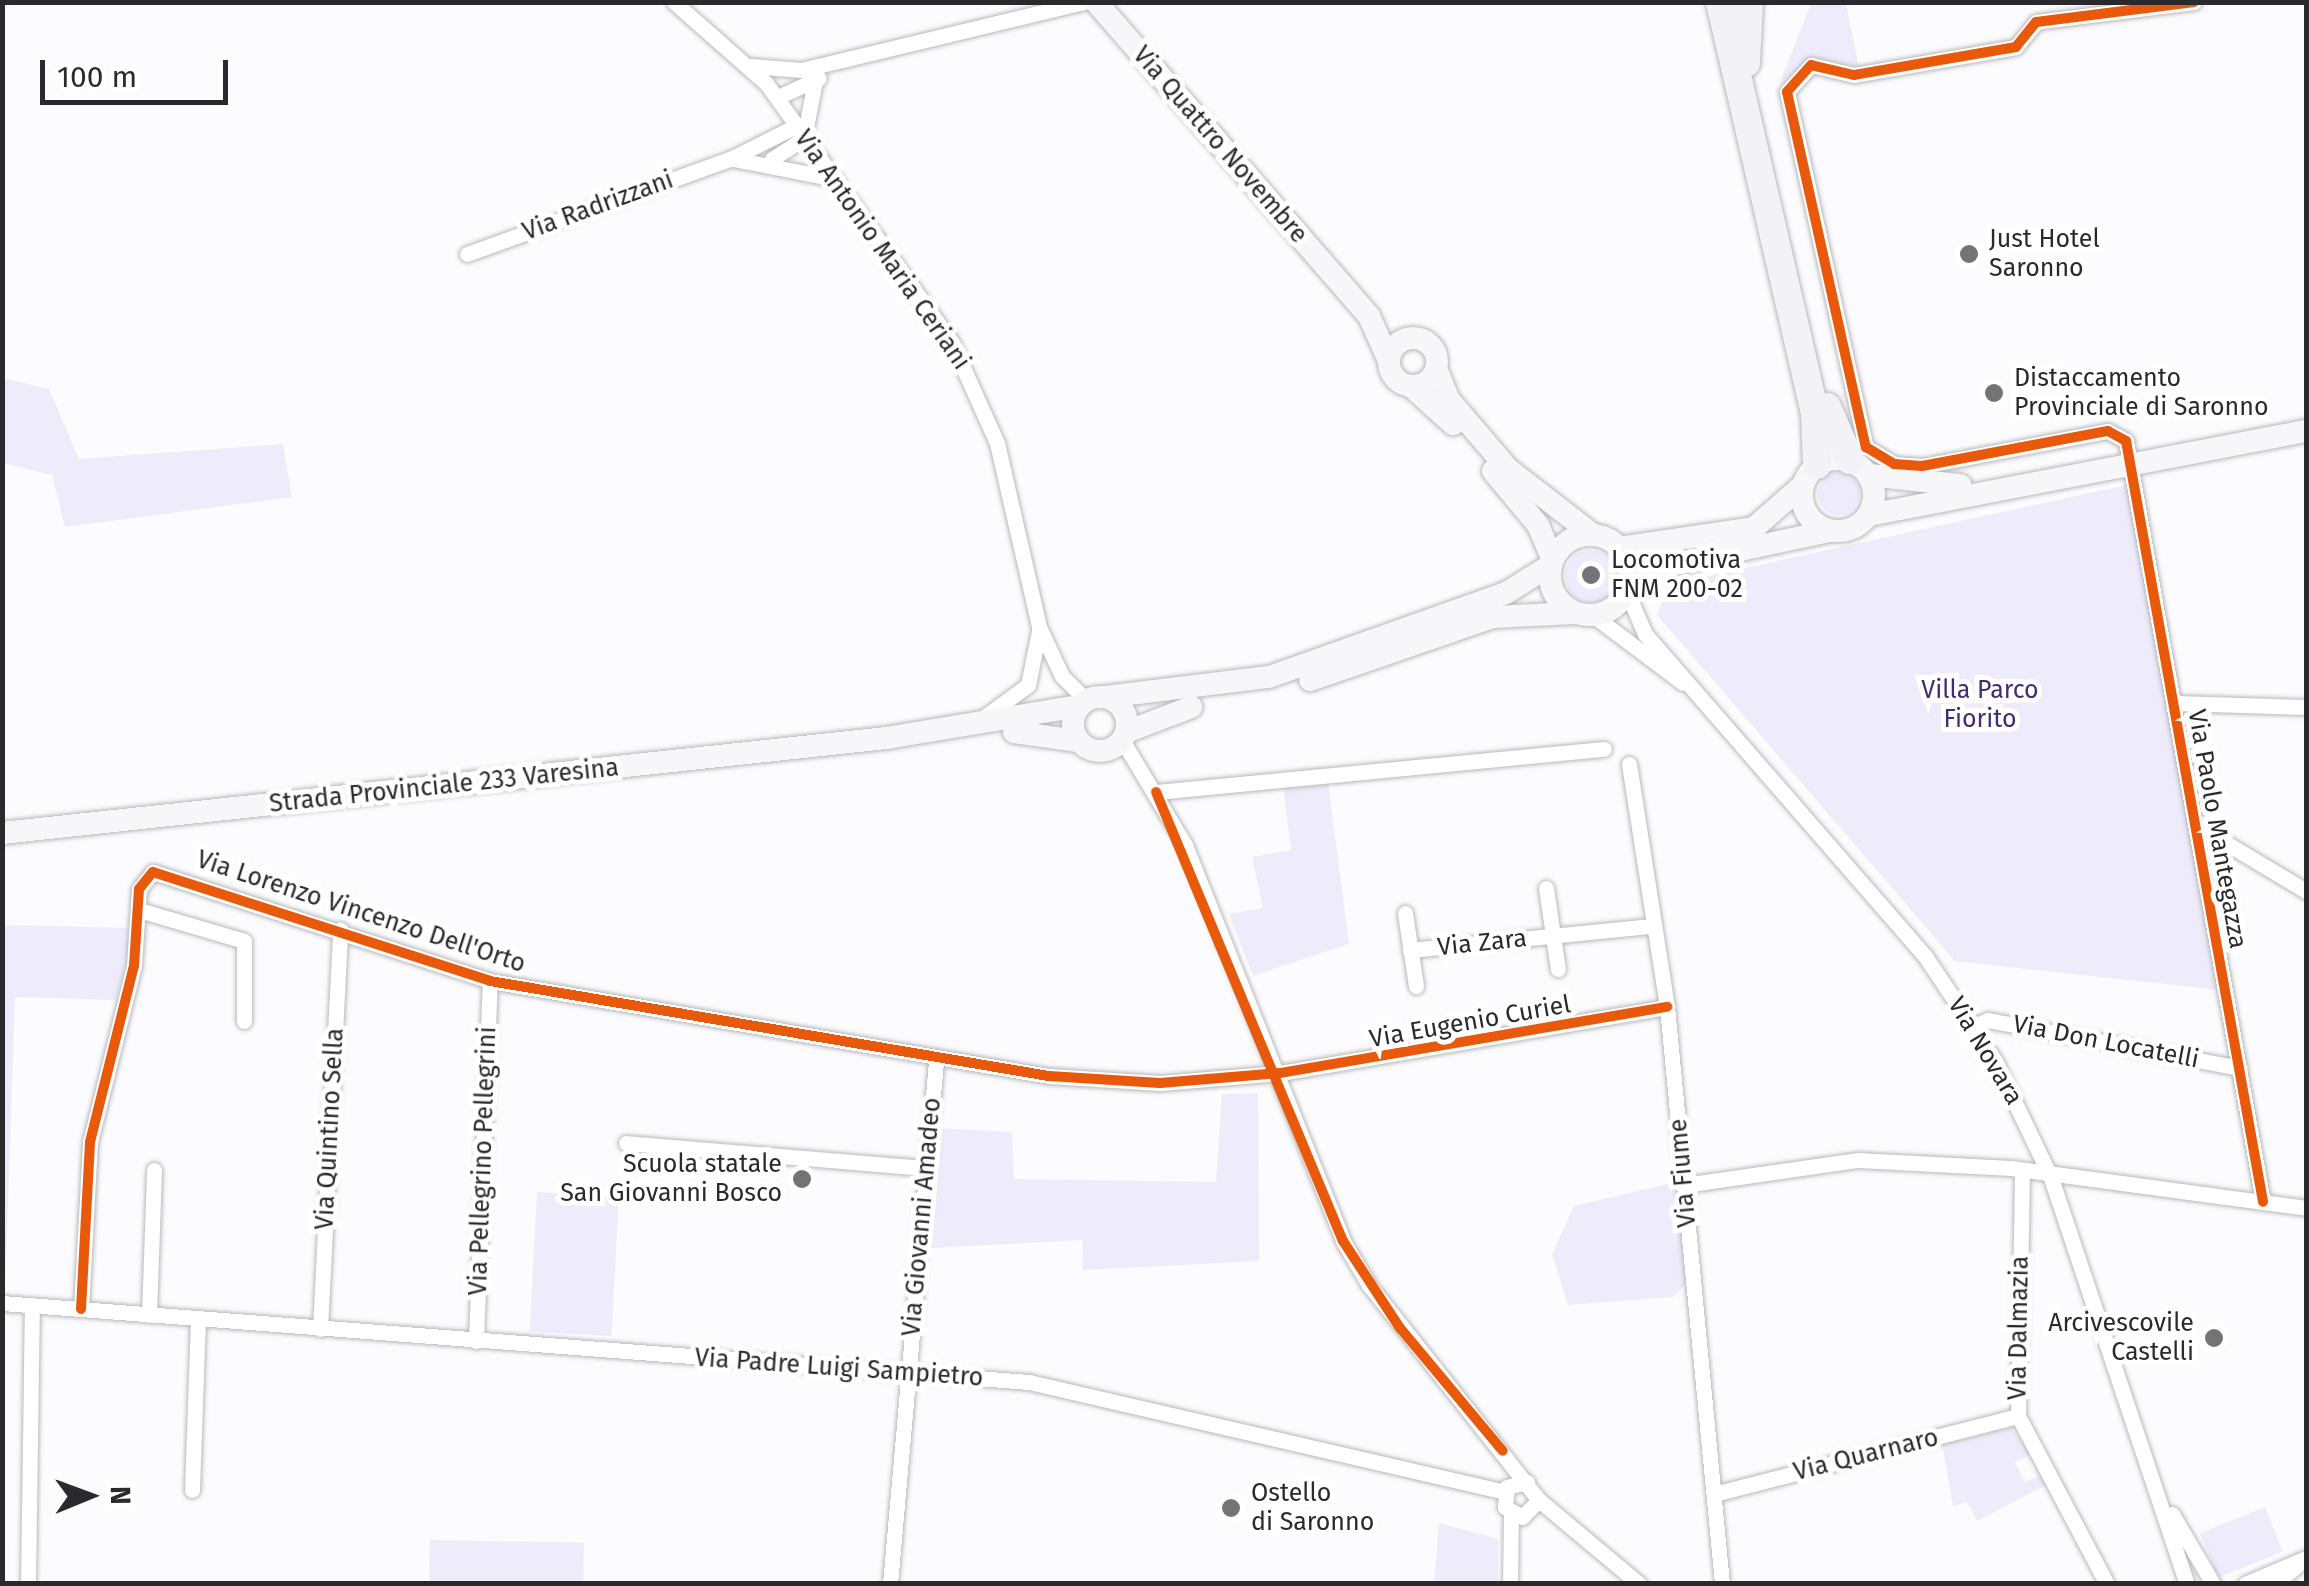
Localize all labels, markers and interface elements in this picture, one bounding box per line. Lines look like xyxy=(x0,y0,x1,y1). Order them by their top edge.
scale bar xyxy=(45,40,232,102)
street label: Via Quattro Novembre xyxy=(1126,40,1314,250)
text: 100 m xyxy=(57,59,137,95)
street label: Via Antonio Maria Ceriani xyxy=(788,124,976,376)
street label: Via Radrizzani xyxy=(519,165,677,247)
place label: Just Hotel Saronno xyxy=(1989,225,2100,284)
marker: Just Hotel Saronno xyxy=(1958,243,1980,265)
place label: Distaccamento Provinciale di Saronno xyxy=(2014,364,2268,423)
marker: Distaccamento Provinciale di Saronno xyxy=(1983,382,2005,404)
place label: Locomotiva FNM 200-02 xyxy=(1611,546,1743,605)
marker: Locomotiva FNM 200-02 xyxy=(1580,564,1602,586)
park label: Villa Parco Fiorito xyxy=(1921,676,2039,735)
street label: Via Paolo Mantegazza xyxy=(2181,707,2253,951)
street label: Strada Provinciale 233 Varesina xyxy=(268,753,620,819)
street label: Via Lorenzo Vincenzo Dell'Orto xyxy=(193,845,529,979)
street label: Via Zara xyxy=(1436,923,1528,963)
street label: Via Eugenio Curiel xyxy=(1367,990,1573,1054)
street label: Via Novara xyxy=(1941,992,2029,1110)
street label: Via Don Locatelli xyxy=(2010,1009,2202,1075)
street label: Via Pellegrino Pellegrini xyxy=(463,1026,503,1296)
street label: Via Quintino Sella xyxy=(310,1027,350,1231)
street label: Via Giovanni Amadeo xyxy=(897,1096,947,1338)
street label: Via Fiume xyxy=(1663,1117,1703,1229)
place label: Scuola statale San Giovanni Bosco xyxy=(560,1150,782,1209)
marker: Scuola statale San Giovanni Bosco xyxy=(791,1168,813,1190)
street label: Via Dalmazia xyxy=(2003,1256,2035,1400)
place label: Arcivescovile Castelli xyxy=(2048,1309,2194,1368)
marker: Arcivescovile Castelli xyxy=(2203,1327,2225,1349)
street label: Via Padre Luigi Sampietro xyxy=(694,1343,984,1393)
street label: Via Quarnaro xyxy=(1791,1423,1941,1487)
north arrow xyxy=(40,1446,140,1546)
place label: Ostello di Saronno xyxy=(1251,1479,1374,1538)
text: N xyxy=(104,1486,137,1505)
marker: Ostello di Saronno xyxy=(1220,1497,1242,1519)

